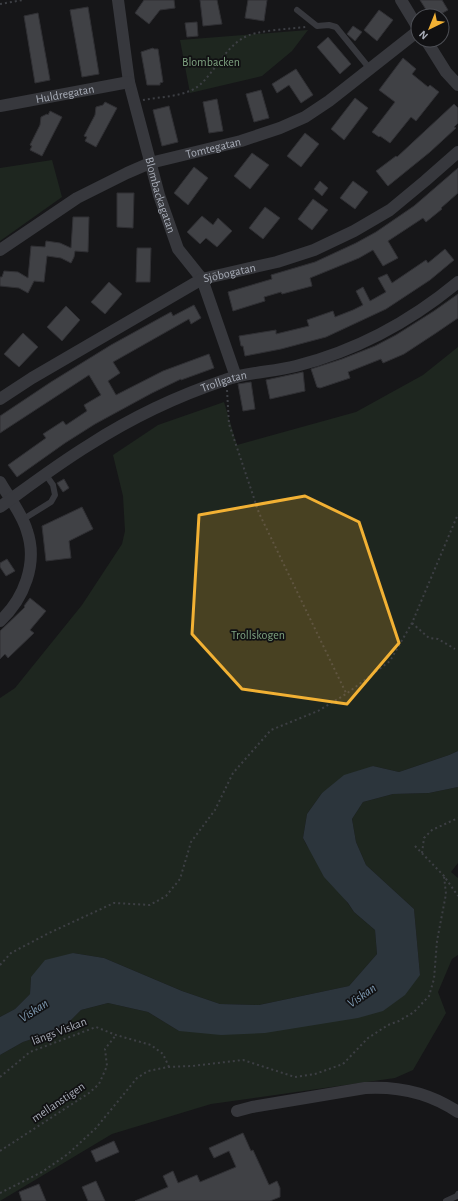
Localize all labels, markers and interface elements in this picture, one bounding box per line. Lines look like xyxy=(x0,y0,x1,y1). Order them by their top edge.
north arrow xyxy=(410,8,450,48)
text: N xyxy=(417,28,430,42)
park label: Blombacken xyxy=(182,56,240,68)
street label: Huldregatan xyxy=(35,83,95,105)
street label: Tomtegatan xyxy=(185,135,242,160)
street label: Blombackagatan xyxy=(143,156,178,234)
street label: Sjöbogatan xyxy=(202,261,257,285)
street label: Trollgatan xyxy=(199,369,248,394)
park label: Trollskogen xyxy=(231,629,285,641)
water label: Viskan xyxy=(345,982,379,1010)
water label: Viskan xyxy=(17,997,51,1025)
street label: längs Viskan xyxy=(30,1015,88,1047)
street label: mellanstigen xyxy=(29,1080,87,1124)

